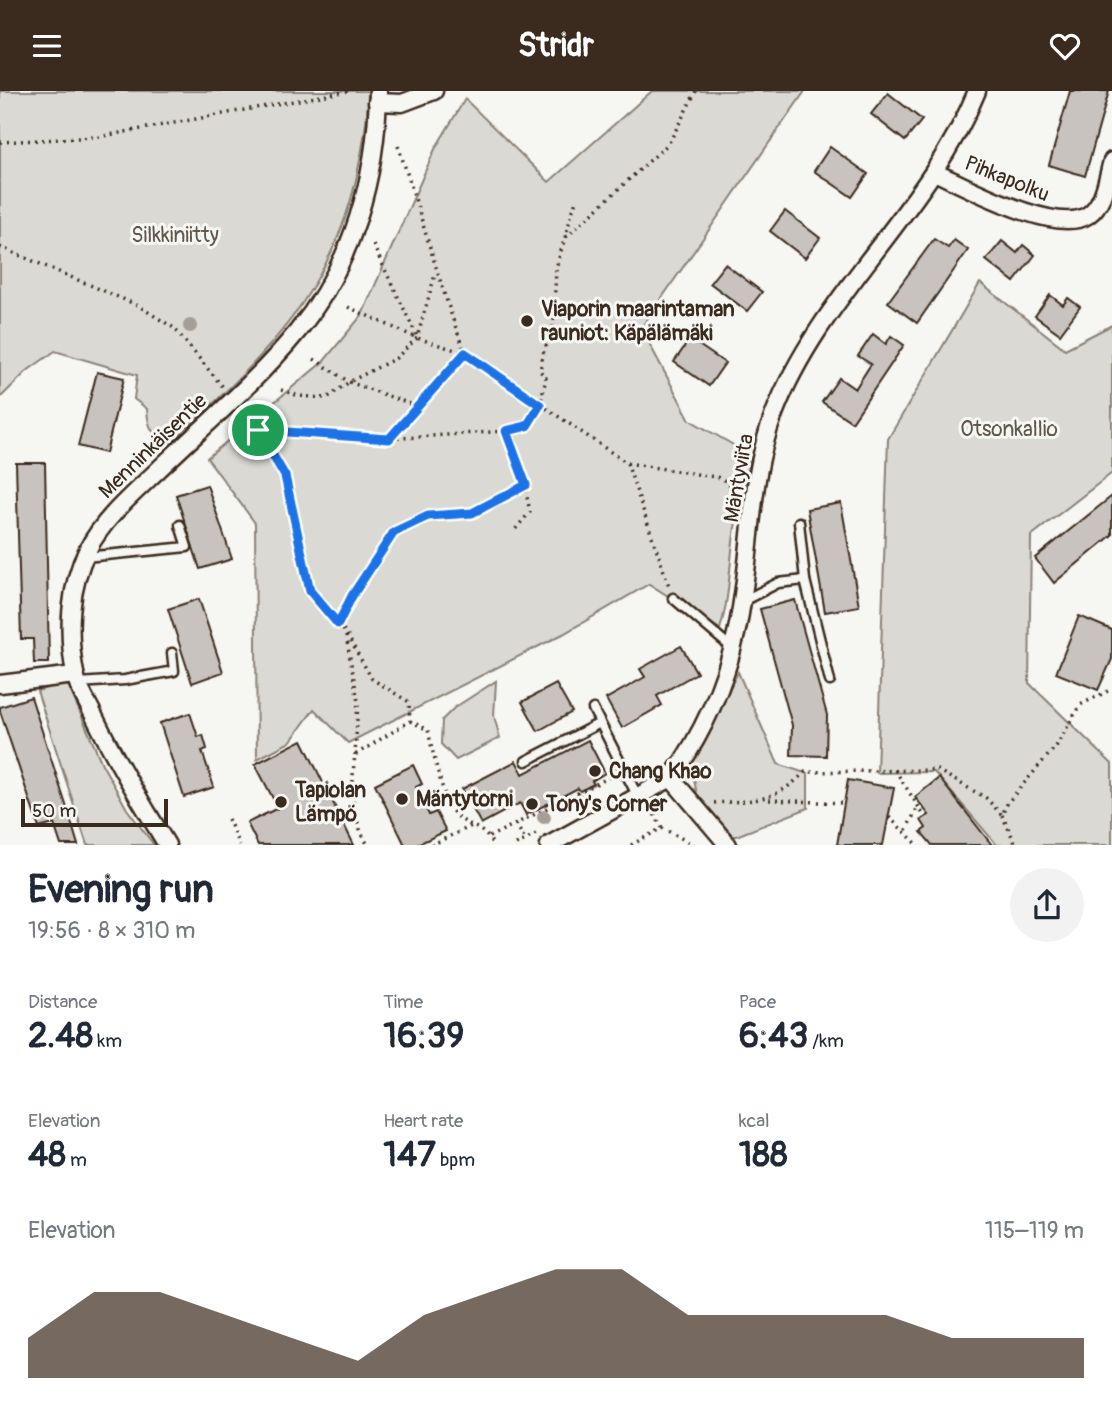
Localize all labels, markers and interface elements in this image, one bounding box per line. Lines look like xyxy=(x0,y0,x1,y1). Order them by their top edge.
text: Stridr xyxy=(518,26,594,66)
icon: menu xyxy=(28,27,66,65)
icon: heart xyxy=(1046,27,1084,65)
street label: Pihkapolku xyxy=(961,150,1053,208)
park label: Silkkiniitty xyxy=(131,222,219,249)
place label: Viaporin maarintaman rauniot: Käpälämäki xyxy=(541,296,735,347)
marker: Viaporin maarintaman rauniot: Käpälämäki xyxy=(519,313,535,329)
street label: Menninkäisentie xyxy=(93,387,213,504)
pin xyxy=(228,400,288,460)
icon: arrive xyxy=(239,411,277,449)
park label: Otsonkallio xyxy=(960,416,1058,443)
street label: Mäntyviita xyxy=(718,432,760,524)
place label: Chang Khao xyxy=(609,758,712,785)
marker: Chang Khao xyxy=(587,763,603,779)
place label: Tapiolan Lämpö xyxy=(294,777,366,828)
place label: Mäntytorni xyxy=(416,786,513,813)
marker: Mäntytorni xyxy=(394,791,410,807)
place label: Tony's Corner xyxy=(545,791,668,818)
marker: Tapiolan Lämpö xyxy=(273,794,289,810)
scale bar xyxy=(21,796,168,828)
marker: Tony's Corner xyxy=(524,796,540,812)
text: 50 m xyxy=(32,799,76,823)
text: Evening run xyxy=(28,866,214,914)
button: share xyxy=(1010,868,1084,942)
text: 19:56 · 8 × 310 m xyxy=(28,916,195,945)
text: Distance xyxy=(28,990,97,1014)
text: Time xyxy=(383,990,423,1014)
text: Pace xyxy=(739,990,776,1014)
text: 2.48 xyxy=(28,1014,93,1058)
text: 16:39 xyxy=(383,1014,464,1058)
text: 6:43 xyxy=(739,1014,808,1058)
text: km xyxy=(93,1029,122,1053)
text: /km xyxy=(808,1029,844,1053)
text: Elevation xyxy=(28,1109,100,1133)
text: Heart rate xyxy=(383,1109,463,1133)
text: kcal xyxy=(739,1109,770,1133)
text: 48 xyxy=(28,1133,66,1177)
text: 147 xyxy=(383,1133,436,1177)
text: 188 xyxy=(739,1133,788,1177)
text: m xyxy=(66,1148,87,1172)
text: bpm xyxy=(436,1148,475,1172)
text: Elevation xyxy=(28,1216,116,1245)
text: 115–119 m xyxy=(985,1216,1084,1245)

